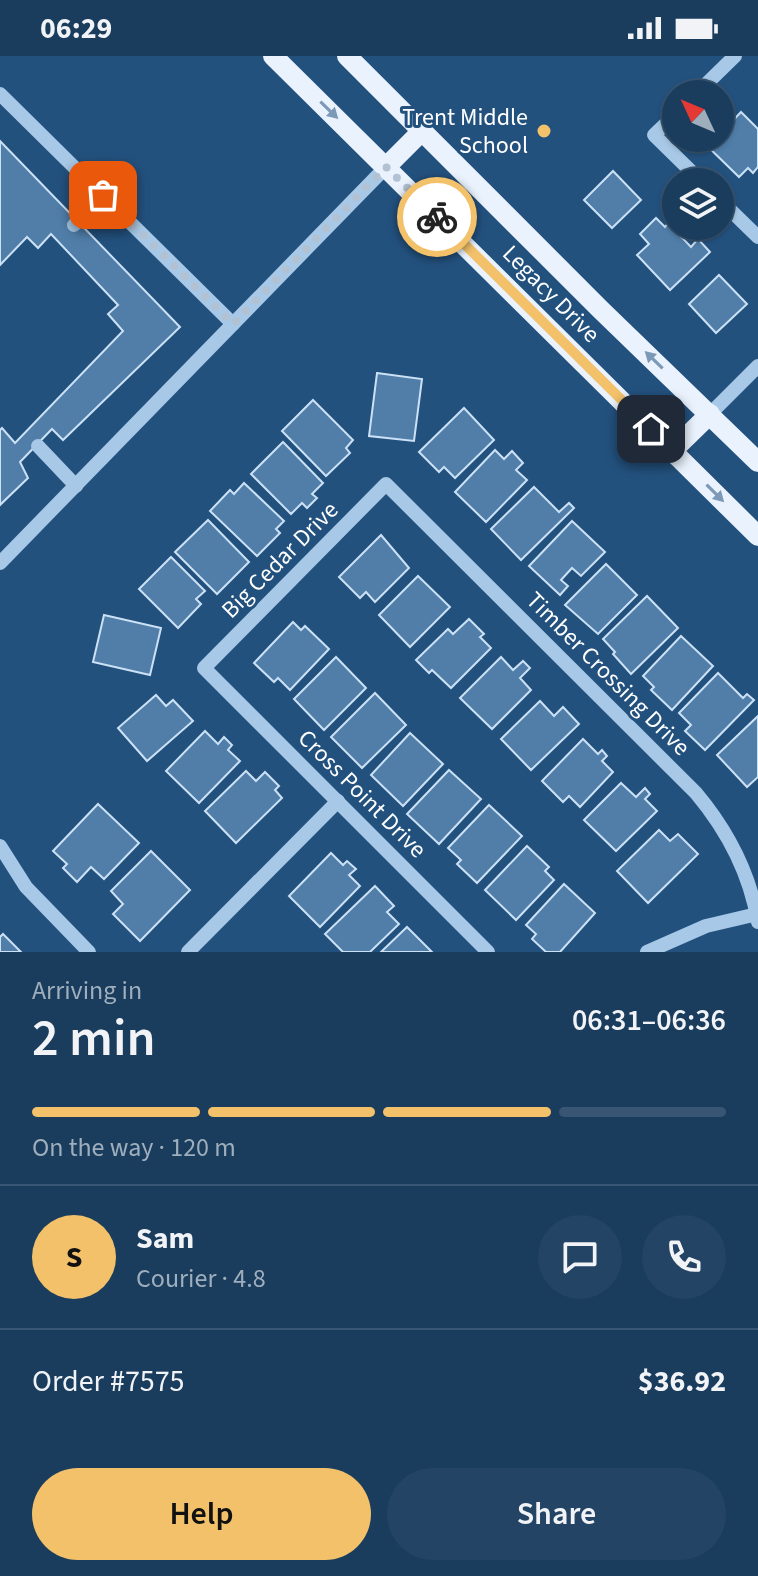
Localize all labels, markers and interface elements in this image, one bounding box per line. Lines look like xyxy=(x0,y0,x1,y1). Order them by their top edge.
text: 06:29 xyxy=(40,7,112,50)
north arrow xyxy=(662,80,734,152)
map controls xyxy=(662,80,734,240)
place label: Trent Middle School xyxy=(402,100,528,163)
one-way arrow xyxy=(319,101,338,119)
marker: Trent Middle School xyxy=(535,122,553,140)
pin xyxy=(69,161,137,229)
button: layers xyxy=(662,168,734,240)
icon: bag xyxy=(81,173,125,217)
courier xyxy=(397,177,477,257)
icon: bike xyxy=(415,195,459,239)
street label: Legacy Drive xyxy=(494,237,608,351)
one-way arrow xyxy=(645,352,664,370)
pin xyxy=(617,395,685,463)
icon: home xyxy=(629,407,673,451)
one-way arrow xyxy=(705,484,724,502)
street label: Big Cedar Drive xyxy=(213,493,347,627)
street label: Timber Crossing Drive xyxy=(518,584,698,764)
street label: Cross Point Drive xyxy=(290,722,434,866)
text: Arriving in xyxy=(32,972,142,1009)
text: 06:31–06:36 xyxy=(572,999,726,1042)
text: 2 min xyxy=(32,1002,156,1076)
text: On the way · 120 m xyxy=(32,1129,236,1166)
button: chat xyxy=(538,1215,622,1299)
button: phone xyxy=(642,1215,726,1299)
text: Sam xyxy=(136,1217,194,1260)
text: S xyxy=(66,1236,82,1279)
text: Courier · 4.8 xyxy=(136,1260,266,1297)
text: Order #7575 xyxy=(32,1360,185,1403)
text: $36.92 xyxy=(638,1360,726,1403)
button: Help xyxy=(32,1468,371,1560)
button: Share xyxy=(387,1468,726,1560)

